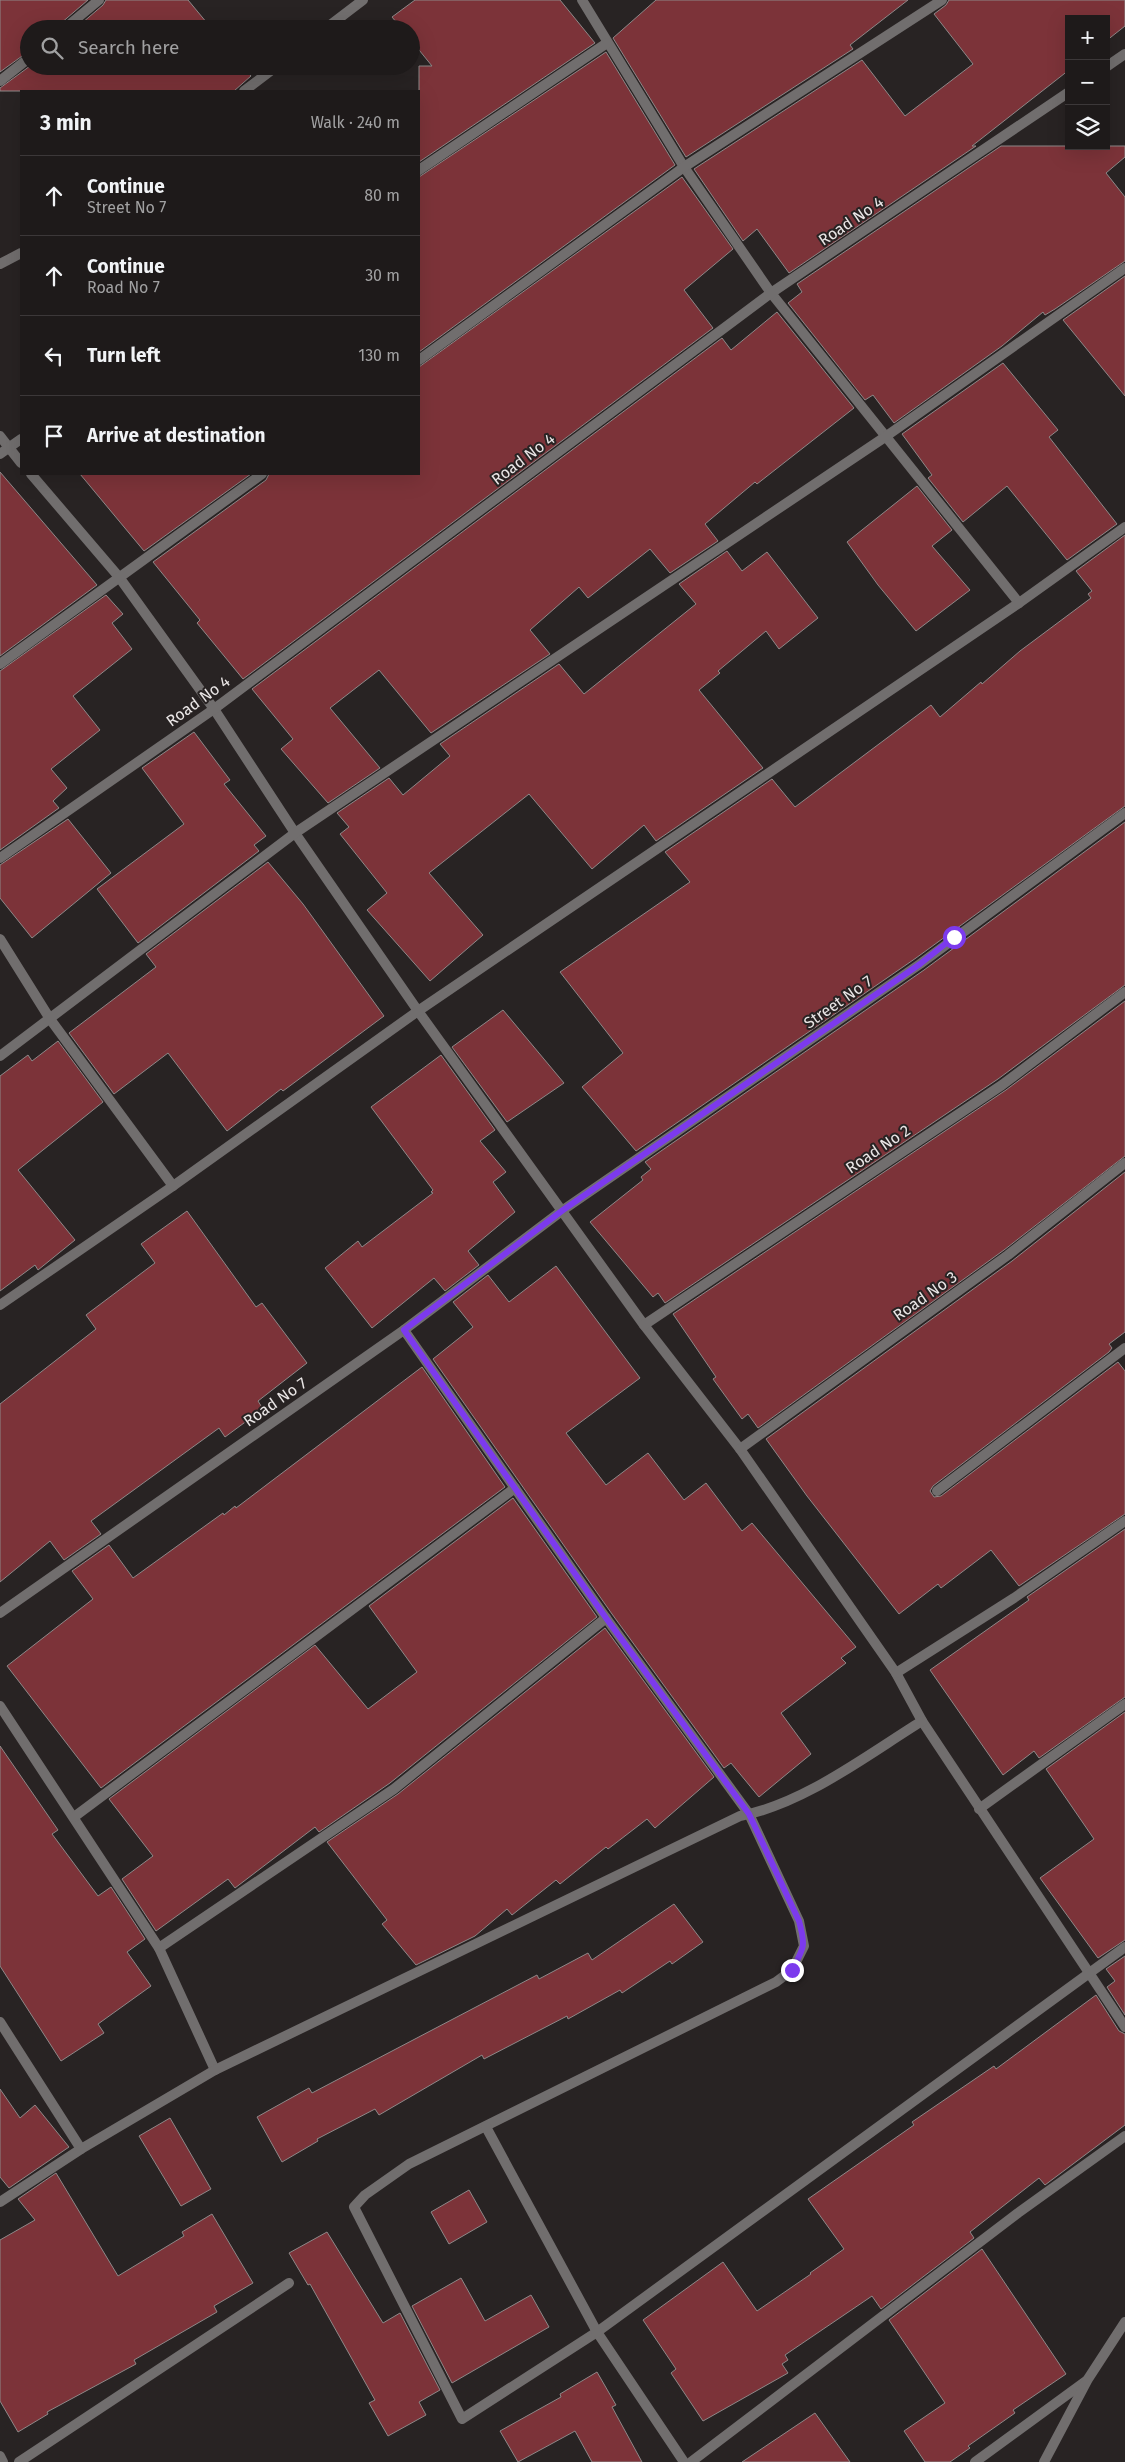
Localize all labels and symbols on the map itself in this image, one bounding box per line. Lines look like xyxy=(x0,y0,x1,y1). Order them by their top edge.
street label: Road No 4 xyxy=(815,192,887,250)
street label: Road No 4 xyxy=(488,429,559,489)
street label: Road No 4 xyxy=(162,671,234,730)
route start xyxy=(943,926,966,949)
street label: Street No 7 xyxy=(800,971,876,1033)
street label: Road No 2 xyxy=(842,1121,914,1177)
street label: Road No 3 xyxy=(889,1267,961,1325)
street label: Road No 7 xyxy=(240,1373,310,1431)
route end xyxy=(781,1959,804,1982)

